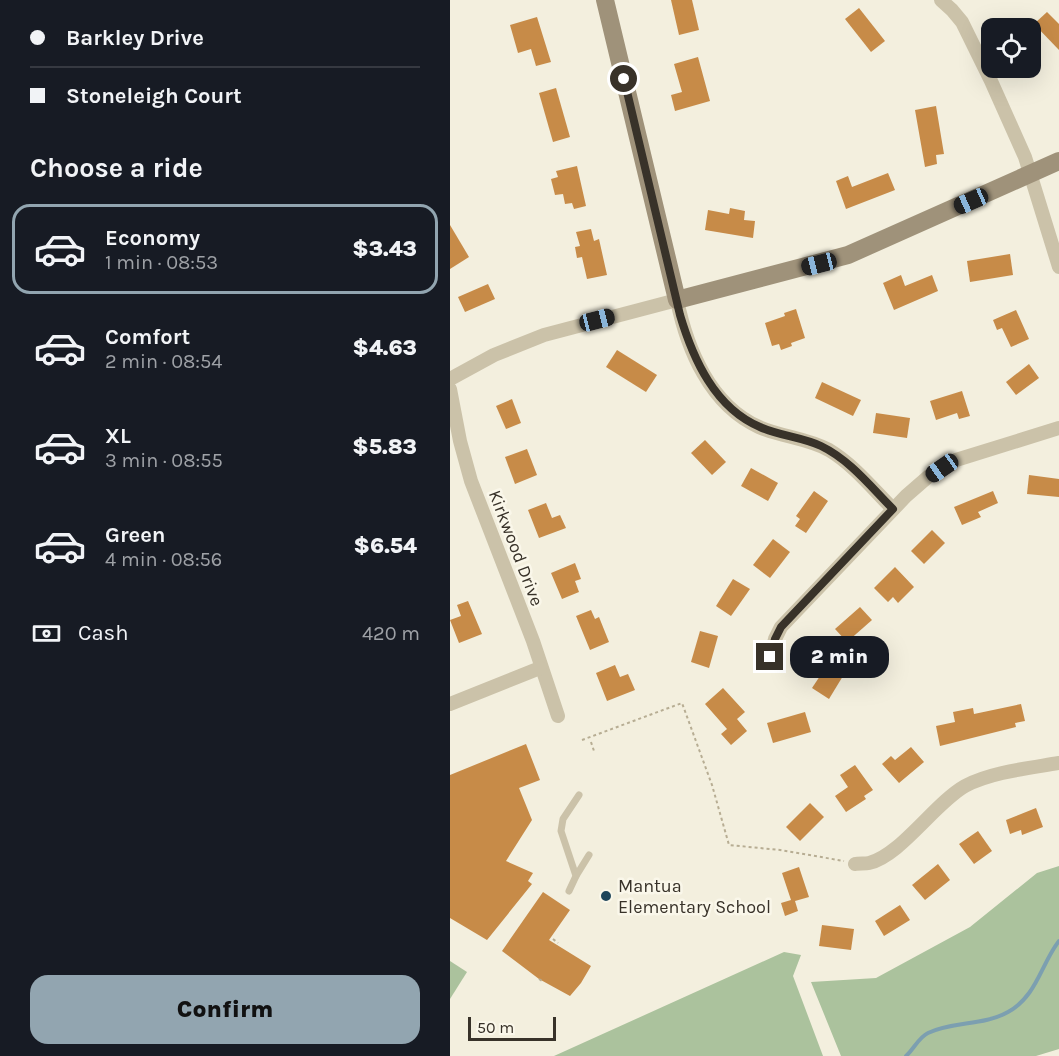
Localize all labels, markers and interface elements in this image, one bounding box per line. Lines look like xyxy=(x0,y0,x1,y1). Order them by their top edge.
map controls xyxy=(981,18,1041,78)
button: locate xyxy=(981,18,1041,78)
text: Barkley Drive xyxy=(66,25,204,51)
route start xyxy=(610,65,637,92)
text: Stoneleigh Court xyxy=(66,83,242,109)
text: Choose a ride xyxy=(30,152,203,184)
car xyxy=(951,185,991,217)
icon: car xyxy=(33,222,87,276)
text: Economy xyxy=(105,225,200,251)
text: $3.43 xyxy=(352,236,417,262)
text: 1 min · 08:53 xyxy=(105,251,218,274)
car xyxy=(799,251,839,277)
car xyxy=(577,307,617,333)
icon: car xyxy=(33,321,87,375)
text: Comfort xyxy=(105,324,190,350)
text: $4.63 xyxy=(352,335,417,361)
text: 2 min · 08:54 xyxy=(105,350,222,373)
icon: car xyxy=(33,420,87,474)
text: XL xyxy=(105,423,131,449)
text: $5.83 xyxy=(352,434,417,460)
text: 3 min · 08:55 xyxy=(105,449,223,472)
car xyxy=(922,450,962,486)
street label: Kirkwood Drive xyxy=(484,487,548,609)
icon: car xyxy=(33,519,87,573)
text: Green xyxy=(105,522,166,548)
text: $6.54 xyxy=(354,533,417,559)
text: 4 min · 08:56 xyxy=(105,548,222,571)
icon: cash xyxy=(30,617,63,650)
text: Cash xyxy=(78,620,128,646)
text: 420 m xyxy=(362,622,420,645)
callout: 2 min xyxy=(791,636,890,678)
route end xyxy=(756,643,783,670)
text: 2 min xyxy=(811,645,868,668)
place label: Mantua Elementary School xyxy=(618,875,771,918)
marker: Mantua Elementary School xyxy=(599,889,613,903)
button: Confirm xyxy=(30,975,420,1044)
scale bar xyxy=(468,1014,556,1042)
text: 50 m xyxy=(477,1018,514,1037)

